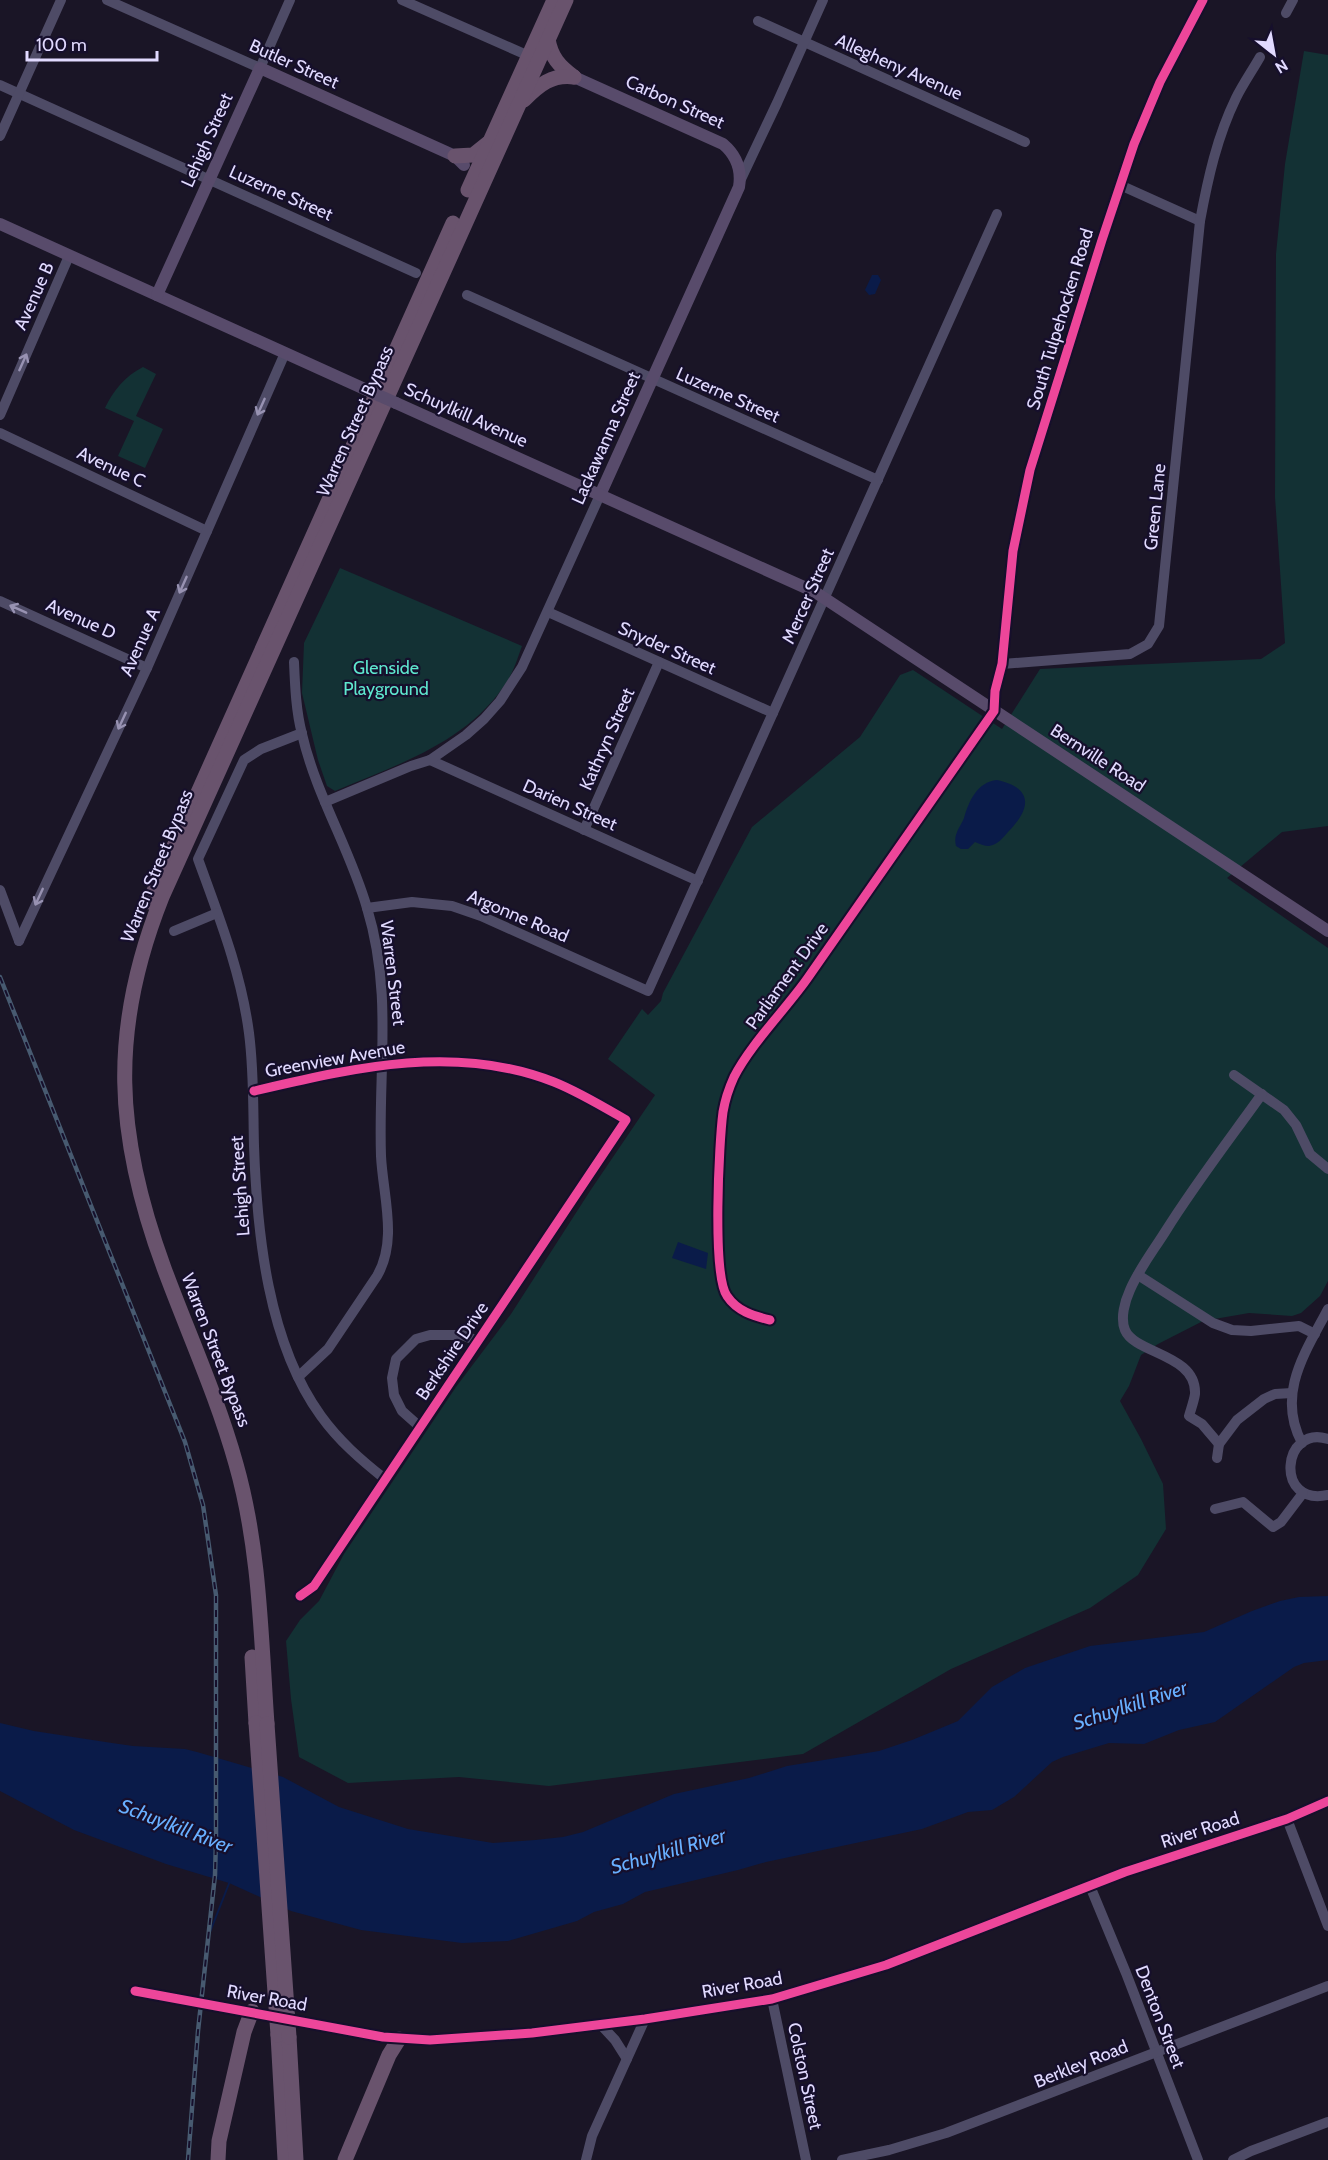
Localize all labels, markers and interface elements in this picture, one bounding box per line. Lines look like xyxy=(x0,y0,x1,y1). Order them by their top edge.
scale bar xyxy=(27,24,158,62)
north arrow xyxy=(1244,24,1304,84)
street label: Allegheny Avenue xyxy=(832,29,966,105)
text: 100 m xyxy=(36,34,87,56)
street label: Butler Street xyxy=(246,35,342,93)
text: N xyxy=(1272,55,1291,77)
street label: Carbon Street xyxy=(622,70,728,134)
street label: Lehigh Street xyxy=(176,90,238,190)
street label: Luzerne Street xyxy=(226,160,336,226)
street label: South Tulpehocken Road xyxy=(1022,226,1098,412)
street label: Avenue B xyxy=(9,258,59,333)
street label: Warren Street Bypass xyxy=(312,342,398,500)
one-way arrow xyxy=(18,353,30,371)
street label: Luzerne Street xyxy=(673,362,783,428)
street label: Lackawanna Street xyxy=(567,368,645,508)
street label: Schuylkill Avenue xyxy=(401,378,531,452)
one-way arrow xyxy=(255,397,267,415)
street label: Avenue C xyxy=(74,442,148,492)
street label: Green Lane xyxy=(1140,463,1170,551)
street label: Mercer Street xyxy=(777,545,839,647)
one-way arrow xyxy=(177,576,189,594)
street label: Avenue D xyxy=(43,594,119,644)
one-way arrow xyxy=(9,603,27,614)
street label: Avenue A xyxy=(115,605,165,679)
street label: Snyder Street xyxy=(615,617,719,679)
park label: Glenside Playground xyxy=(343,657,429,700)
street label: Kathryn Street xyxy=(575,684,639,794)
one-way arrow xyxy=(116,711,128,729)
street label: Bernville Road xyxy=(1046,719,1150,797)
street label: Darien Street xyxy=(520,774,620,836)
street label: Warren Street Bypass xyxy=(116,786,198,946)
street label: Argonne Road xyxy=(464,885,572,947)
one-way arrow xyxy=(33,888,45,906)
street label: Parliament Drive xyxy=(741,918,833,1034)
street label: Warren Street xyxy=(376,919,410,1027)
street label: Greenview Avenue xyxy=(263,1036,407,1082)
street label: Lehigh Street xyxy=(226,1135,254,1237)
street label: Warren Street Bypass xyxy=(177,1270,255,1430)
street label: Berkshire Drive xyxy=(411,1298,493,1404)
water label: Schuylkill River xyxy=(1070,1675,1191,1735)
water label: Schuylkill River xyxy=(116,1794,236,1859)
street label: River Road xyxy=(1158,1807,1242,1853)
water label: Schuylkill River xyxy=(608,1823,729,1879)
street label: Denton Street xyxy=(1130,1962,1190,2072)
street label: River Road xyxy=(700,1967,784,2003)
street label: River Road xyxy=(225,1980,309,2016)
street label: Colston Street xyxy=(783,2021,827,2131)
street label: Berkley Road xyxy=(1031,2035,1131,2093)

